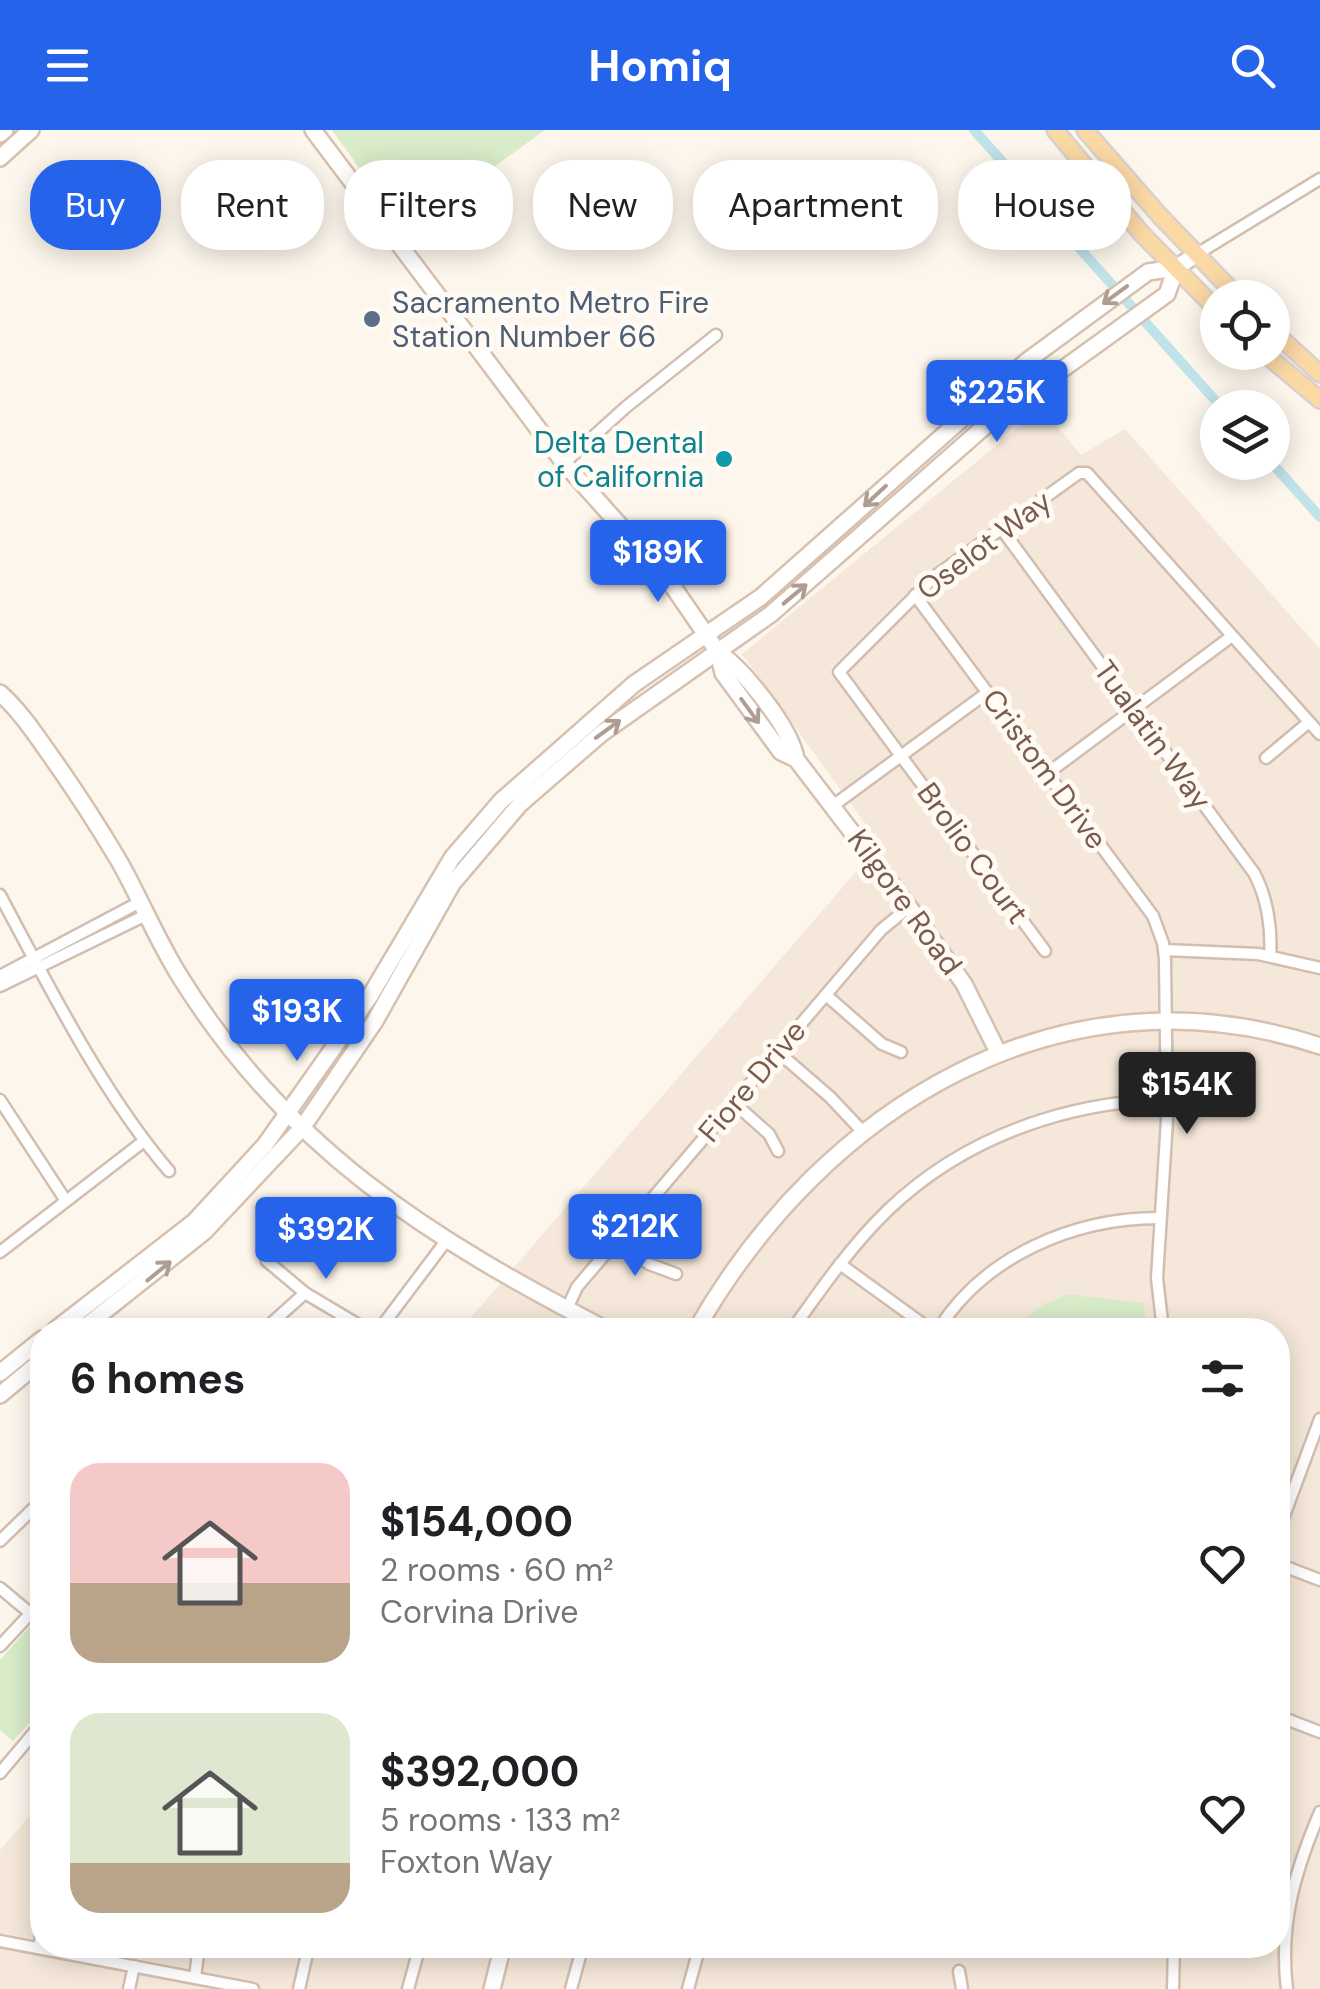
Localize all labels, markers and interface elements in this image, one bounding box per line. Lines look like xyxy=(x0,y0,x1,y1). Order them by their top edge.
text: Homiq xyxy=(588,36,732,95)
icon: menu xyxy=(40,38,95,93)
icon: search xyxy=(1225,38,1280,93)
chip: Buy xyxy=(30,160,161,250)
chip: Rent xyxy=(181,160,324,250)
chip: Filters xyxy=(344,160,513,250)
chip: New xyxy=(533,160,673,250)
chip: Apartment xyxy=(693,160,938,250)
chip: House xyxy=(958,160,1131,250)
map controls xyxy=(1200,280,1290,480)
button: locate xyxy=(1200,280,1290,370)
place label: Sacramento Metro Fire Station Number 66 xyxy=(392,283,709,356)
one-way arrow xyxy=(1101,284,1129,305)
marker: Sacramento Metro Fire Station Number 66 xyxy=(361,308,383,330)
pin: $225K xyxy=(927,360,1067,445)
text: $225K xyxy=(948,371,1046,413)
button: layers xyxy=(1200,390,1290,480)
place label: Delta Dental of California xyxy=(534,423,704,496)
marker: Delta Dental of California xyxy=(713,448,735,470)
street label: Oselot Way xyxy=(909,481,1060,608)
one-way arrow xyxy=(863,484,888,507)
pin: $189K xyxy=(588,520,728,605)
text: $189K xyxy=(612,531,704,573)
one-way arrow xyxy=(782,583,808,605)
street label: Tualatin Way xyxy=(1086,652,1221,818)
street label: Cristom Drive xyxy=(974,681,1116,857)
one-way arrow xyxy=(740,697,761,724)
one-way arrow xyxy=(593,719,621,740)
street label: Brolio Court xyxy=(909,775,1037,931)
street label: Kilgore Road xyxy=(839,821,971,983)
pin: $193K xyxy=(227,979,367,1064)
text: $193K xyxy=(251,990,343,1032)
street label: Fiore Drive xyxy=(690,1012,814,1150)
pin: $154K xyxy=(1117,1052,1257,1137)
text: $154K xyxy=(1141,1063,1233,1105)
pin: $212K xyxy=(565,1194,705,1279)
pin: $392K xyxy=(256,1197,396,1282)
text: $212K xyxy=(591,1205,679,1247)
text: $392K xyxy=(277,1208,375,1250)
one-way arrow xyxy=(145,1260,171,1282)
text: 6 homes xyxy=(70,1351,245,1406)
icon: filters xyxy=(1195,1351,1250,1406)
text: $154,000 xyxy=(380,1494,573,1549)
icon: home xyxy=(150,1503,270,1623)
icon: heart xyxy=(1195,1536,1250,1591)
text: 2 rooms · 60 m² xyxy=(380,1549,614,1591)
text: Corvina Drive xyxy=(380,1591,578,1633)
text: $392,000 xyxy=(380,1744,579,1799)
icon: home xyxy=(150,1753,270,1873)
icon: heart xyxy=(1195,1786,1250,1841)
text: 5 rooms · 133 m² xyxy=(380,1799,621,1841)
text: Foxton Way xyxy=(380,1841,553,1883)

